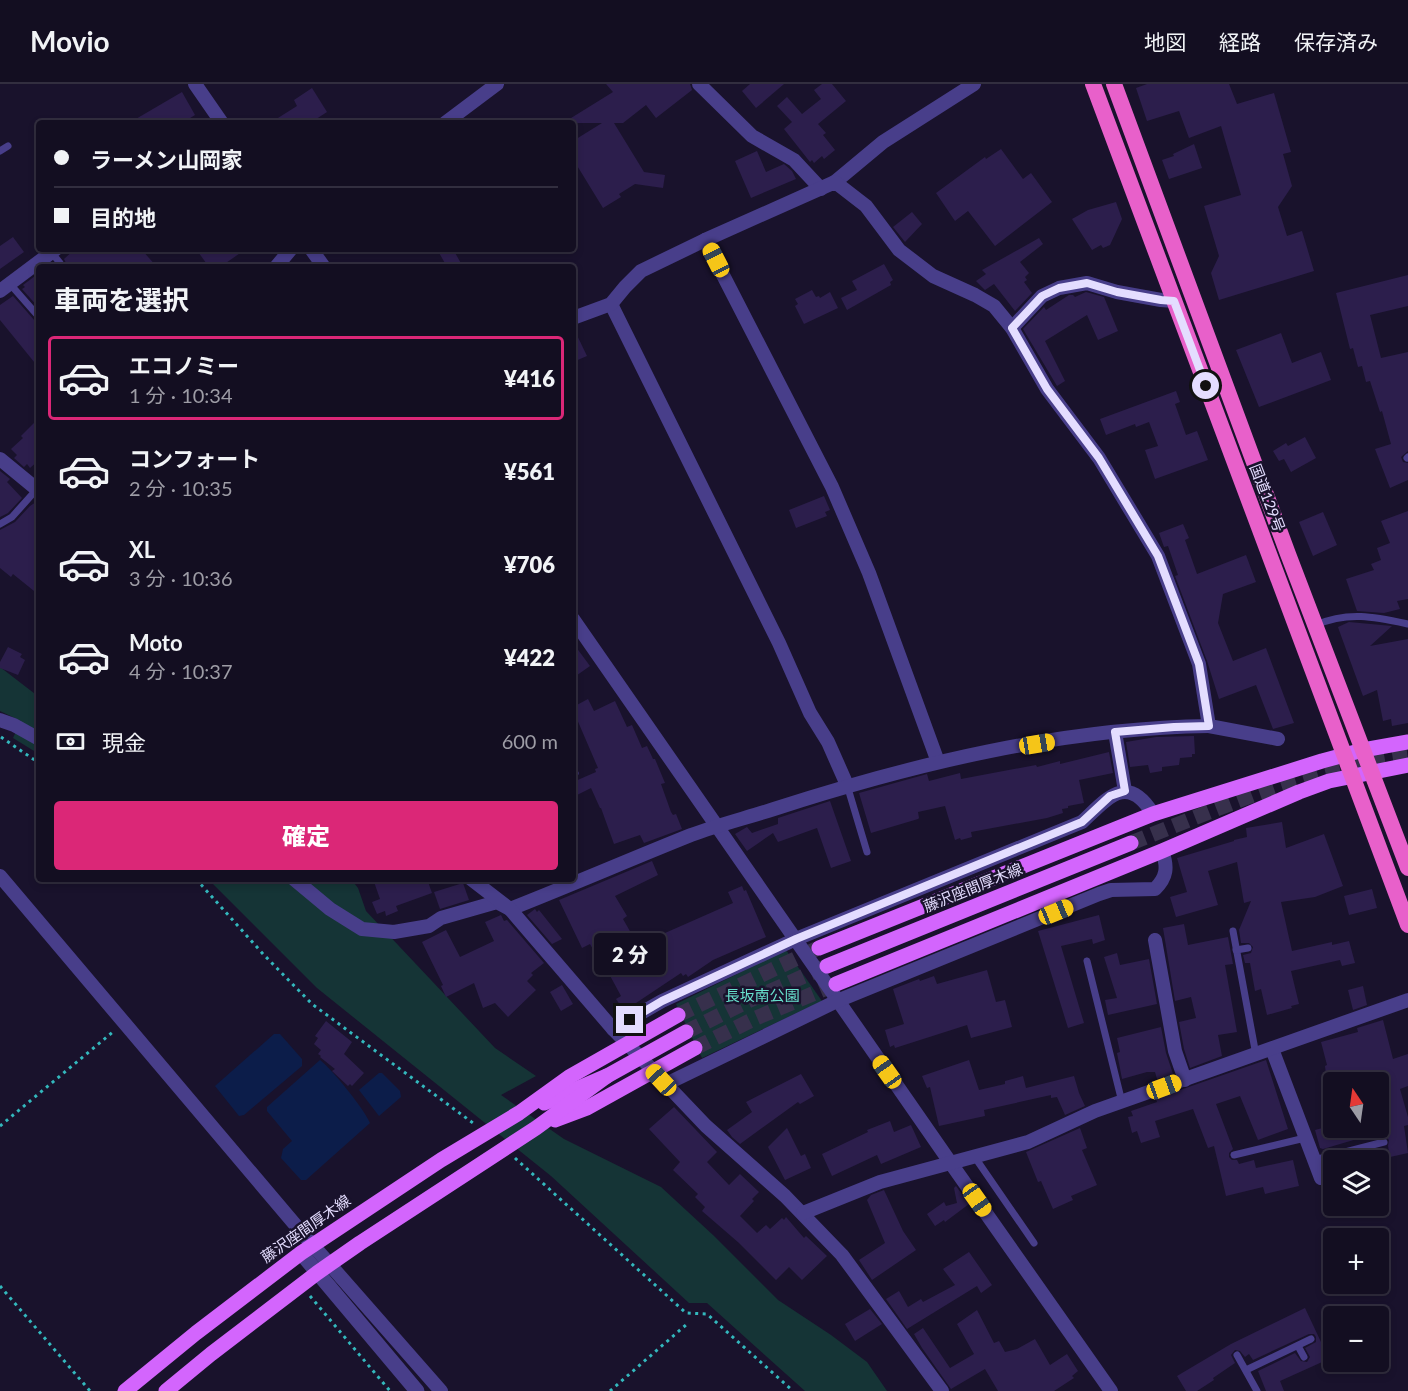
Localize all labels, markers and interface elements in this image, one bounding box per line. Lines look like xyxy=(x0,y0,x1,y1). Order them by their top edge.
text: Movio xyxy=(30,24,110,58)
text: 地図 xyxy=(1144,29,1186,54)
text: 経路 xyxy=(1219,29,1261,54)
text: 保存済み xyxy=(1294,29,1378,54)
text: ラーメン山岡家 xyxy=(90,146,243,173)
text: 目的地 xyxy=(90,204,156,231)
car xyxy=(700,240,732,280)
text: 車両を選択 xyxy=(54,283,189,316)
icon: car xyxy=(57,351,111,405)
text: エコノミー xyxy=(129,352,239,379)
text: ¥416 xyxy=(504,365,555,392)
route start xyxy=(1192,372,1219,399)
text: 1 分 · 10:34 xyxy=(129,383,233,407)
icon: car xyxy=(57,444,111,498)
text: コンフォート xyxy=(129,445,260,472)
text: ¥561 xyxy=(504,458,555,485)
street label: 国道129号 xyxy=(1247,461,1289,534)
text: 2 分 · 10:35 xyxy=(129,476,233,500)
text: XL xyxy=(129,536,155,563)
icon: car xyxy=(57,537,111,591)
text: ¥706 xyxy=(504,551,555,578)
text: 3 分 · 10:36 xyxy=(129,566,233,590)
text: Moto xyxy=(129,629,183,656)
icon: car xyxy=(57,630,111,684)
text: ¥422 xyxy=(504,644,555,671)
text: 4 分 · 10:37 xyxy=(129,659,233,683)
icon: cash xyxy=(54,725,87,758)
text: 現金 xyxy=(102,729,146,756)
text: 600 m xyxy=(502,729,558,753)
car xyxy=(1018,732,1056,756)
button: 確定 xyxy=(54,801,558,870)
street label: 藤沢座間厚木線 xyxy=(921,859,1025,915)
car xyxy=(1036,897,1076,927)
callout: 2 分 xyxy=(594,933,666,975)
text: 2 分 xyxy=(612,942,648,966)
park label: 長坂南公園 xyxy=(724,986,800,1004)
route end xyxy=(616,1006,643,1033)
car xyxy=(869,1052,905,1092)
car xyxy=(642,1061,680,1099)
car xyxy=(1144,1072,1184,1102)
north arrow xyxy=(1323,1072,1389,1138)
map controls xyxy=(1323,1072,1389,1372)
button: layers xyxy=(1323,1150,1389,1216)
car xyxy=(959,1180,995,1220)
street label: 藤沢座間厚木線 xyxy=(257,1191,354,1266)
button: + xyxy=(1323,1228,1389,1294)
button: − xyxy=(1323,1306,1389,1372)

